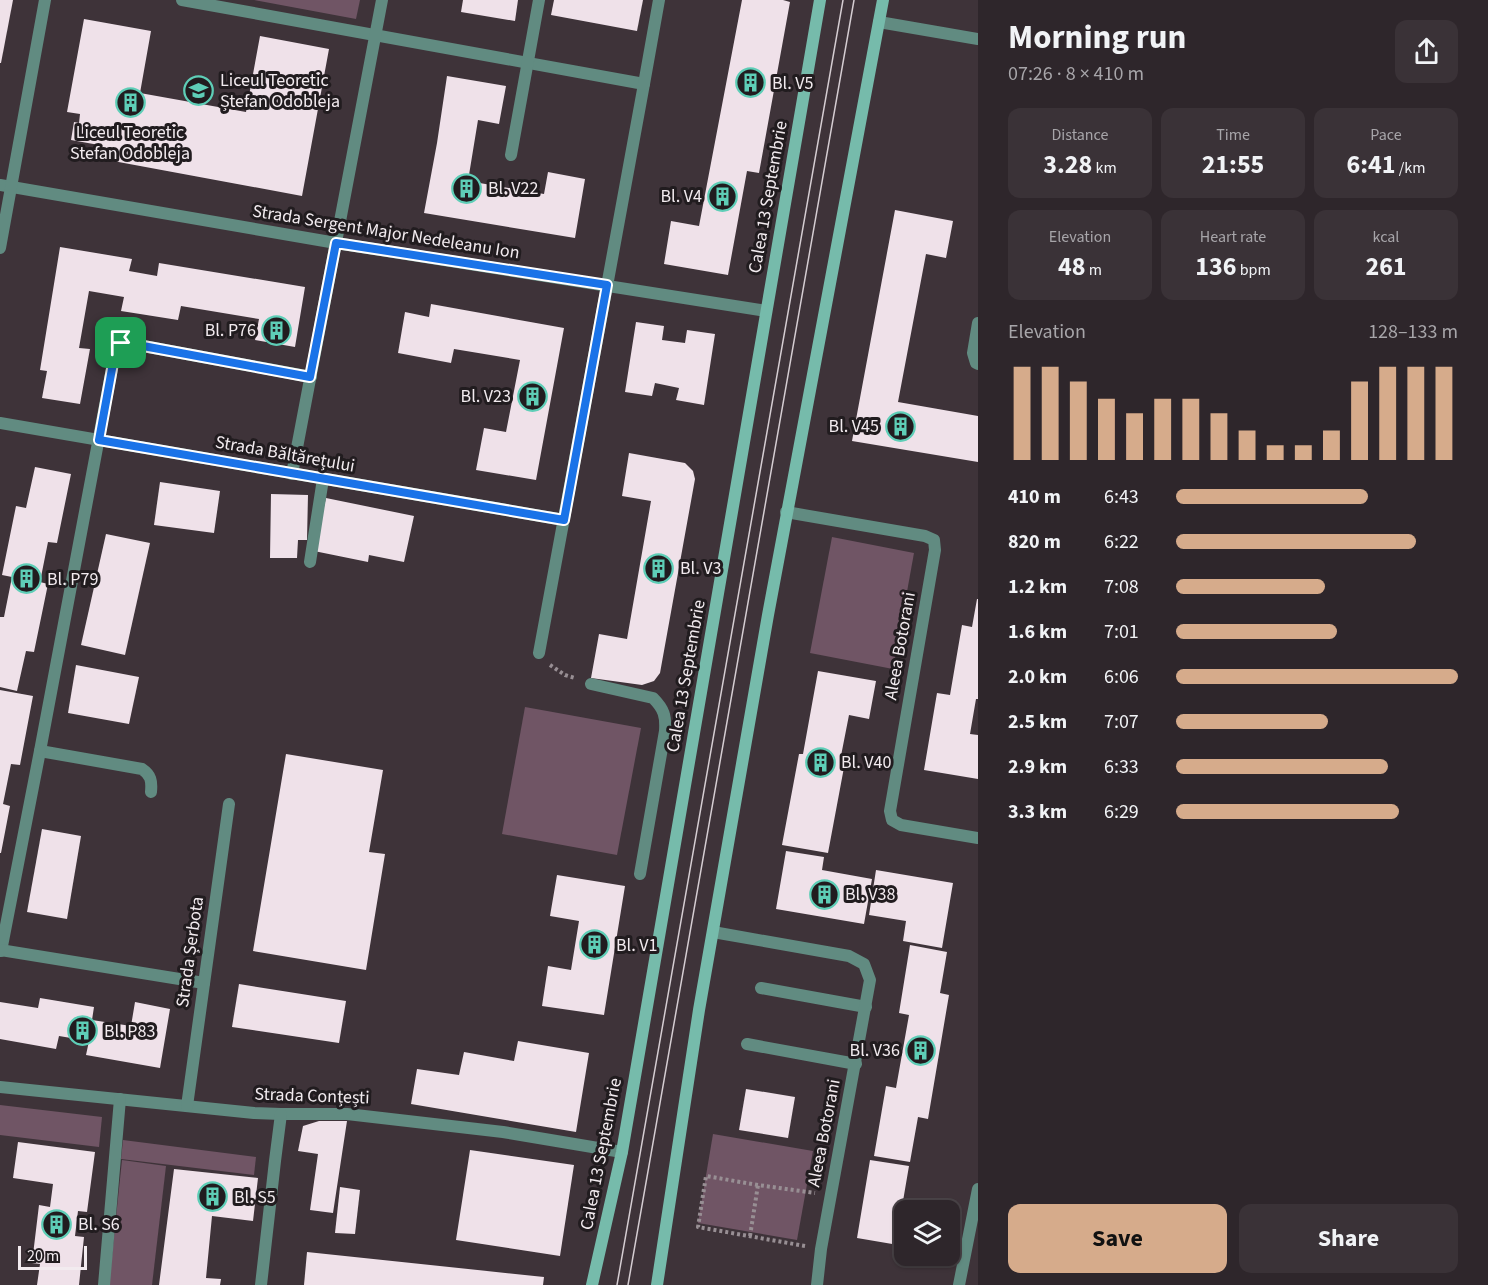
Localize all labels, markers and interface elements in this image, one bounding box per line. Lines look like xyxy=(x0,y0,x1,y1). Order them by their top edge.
text: Morning run xyxy=(1008,14,1186,61)
button: share xyxy=(1395,20,1458,83)
text: 07:26 · 8 × 410 m xyxy=(1008,60,1144,88)
building icon: Bl. V5 xyxy=(735,67,767,99)
place label: Liceul Teoretic Ștefan Odobleja xyxy=(220,68,340,114)
place label: Bl. V5 xyxy=(772,71,814,96)
school or university icon: Liceul Teoretic Ștefan Odobleja xyxy=(183,74,215,106)
building icon: Liceul Teoretic Stefan Odobleja xyxy=(114,87,146,119)
street label: Calea 13 Septembrie xyxy=(742,119,794,275)
place label: Liceul Teoretic Stefan Odobleja xyxy=(70,120,190,166)
text: Distance xyxy=(1052,124,1108,146)
text: Time xyxy=(1216,124,1250,146)
text: Pace xyxy=(1370,124,1402,146)
text: 3.28 xyxy=(1043,146,1092,183)
text: 21:55 xyxy=(1202,146,1264,183)
text: 6:41 xyxy=(1347,146,1396,183)
text: km xyxy=(1092,157,1117,179)
text: /km xyxy=(1396,157,1425,179)
building icon: Bl. V22 xyxy=(451,172,483,204)
place label: Bl. V22 xyxy=(488,176,538,201)
building icon: Bl. V4 xyxy=(707,180,739,212)
place label: Bl. V4 xyxy=(661,184,702,209)
street label: Strada Sergent Major Nedeleanu Ion xyxy=(251,199,521,265)
text: Elevation xyxy=(1049,226,1111,248)
text: Heart rate xyxy=(1200,226,1266,248)
text: kcal xyxy=(1373,226,1399,248)
text: 48 xyxy=(1058,248,1086,285)
text: 136 xyxy=(1195,248,1236,285)
text: 261 xyxy=(1365,248,1407,285)
text: m xyxy=(1086,259,1102,281)
text: bpm xyxy=(1236,259,1271,281)
building icon: Bl. P76 xyxy=(261,314,293,346)
pin xyxy=(95,317,146,368)
place label: Bl. P76 xyxy=(205,318,256,343)
text: Elevation xyxy=(1008,318,1086,346)
text: 128–133 m xyxy=(1368,318,1458,346)
icon: arrive xyxy=(104,326,137,359)
building icon: Bl. V23 xyxy=(516,380,548,412)
place label: Bl. V23 xyxy=(461,384,511,409)
building icon: Bl. V45 xyxy=(884,410,916,442)
place label: Bl. V45 xyxy=(829,414,879,439)
street label: Strada Băltărețului xyxy=(213,429,357,479)
text: 410 m xyxy=(1008,483,1061,511)
text: 6:43 xyxy=(1104,483,1139,511)
text: 820 m xyxy=(1008,528,1061,556)
text: 6:22 xyxy=(1104,528,1139,556)
building icon: Bl. V3 xyxy=(643,552,675,584)
place label: Bl. V3 xyxy=(680,556,722,581)
building icon: Bl. P79 xyxy=(10,563,42,595)
place label: Bl. P79 xyxy=(47,567,98,592)
text: 1.2 km xyxy=(1008,573,1067,601)
text: 7:08 xyxy=(1104,573,1139,601)
street label: Aleea Botorani xyxy=(878,590,922,702)
street label: Calea 13 Septembrie xyxy=(660,598,712,754)
text: 1.6 km xyxy=(1008,618,1067,646)
text: 7:01 xyxy=(1104,618,1139,646)
text: 2.0 km xyxy=(1008,663,1067,691)
text: 6:06 xyxy=(1104,663,1139,691)
text: 2.5 km xyxy=(1008,708,1067,736)
text: 7:07 xyxy=(1104,708,1139,736)
building icon: Bl. V40 xyxy=(804,746,836,778)
place label: Bl. V40 xyxy=(841,750,891,775)
text: 2.9 km xyxy=(1008,753,1067,781)
text: 6:33 xyxy=(1104,753,1139,781)
text: 3.3 km xyxy=(1008,798,1067,826)
text: 6:29 xyxy=(1104,798,1139,826)
building icon: Bl. V38 xyxy=(808,878,840,910)
place label: Bl. V38 xyxy=(845,882,895,907)
street label: Strada Șerbota xyxy=(170,895,210,1009)
building icon: Bl. V1 xyxy=(579,929,611,961)
place label: Bl. V1 xyxy=(616,933,657,958)
building icon: Bl. P83 xyxy=(67,1015,99,1047)
place label: Bl. P83 xyxy=(104,1019,155,1044)
building icon: Bl. V36 xyxy=(905,1034,937,1066)
place label: Bl. V36 xyxy=(850,1038,900,1063)
street label: Calea 13 Septembrie xyxy=(574,1076,628,1232)
street label: Aleea Botorani xyxy=(801,1077,847,1189)
street label: Strada Conțești xyxy=(254,1081,370,1111)
building icon: Bl. S5 xyxy=(197,1181,229,1213)
place label: Bl. S5 xyxy=(234,1185,276,1210)
map controls xyxy=(894,1200,960,1266)
button: layers xyxy=(894,1200,960,1266)
button: Save xyxy=(1008,1204,1227,1273)
button: Share xyxy=(1239,1204,1458,1273)
building icon: Bl. S6 xyxy=(41,1208,73,1240)
place label: Bl. S6 xyxy=(78,1212,120,1237)
scale bar xyxy=(18,1243,87,1270)
text: 20 m xyxy=(27,1245,59,1267)

